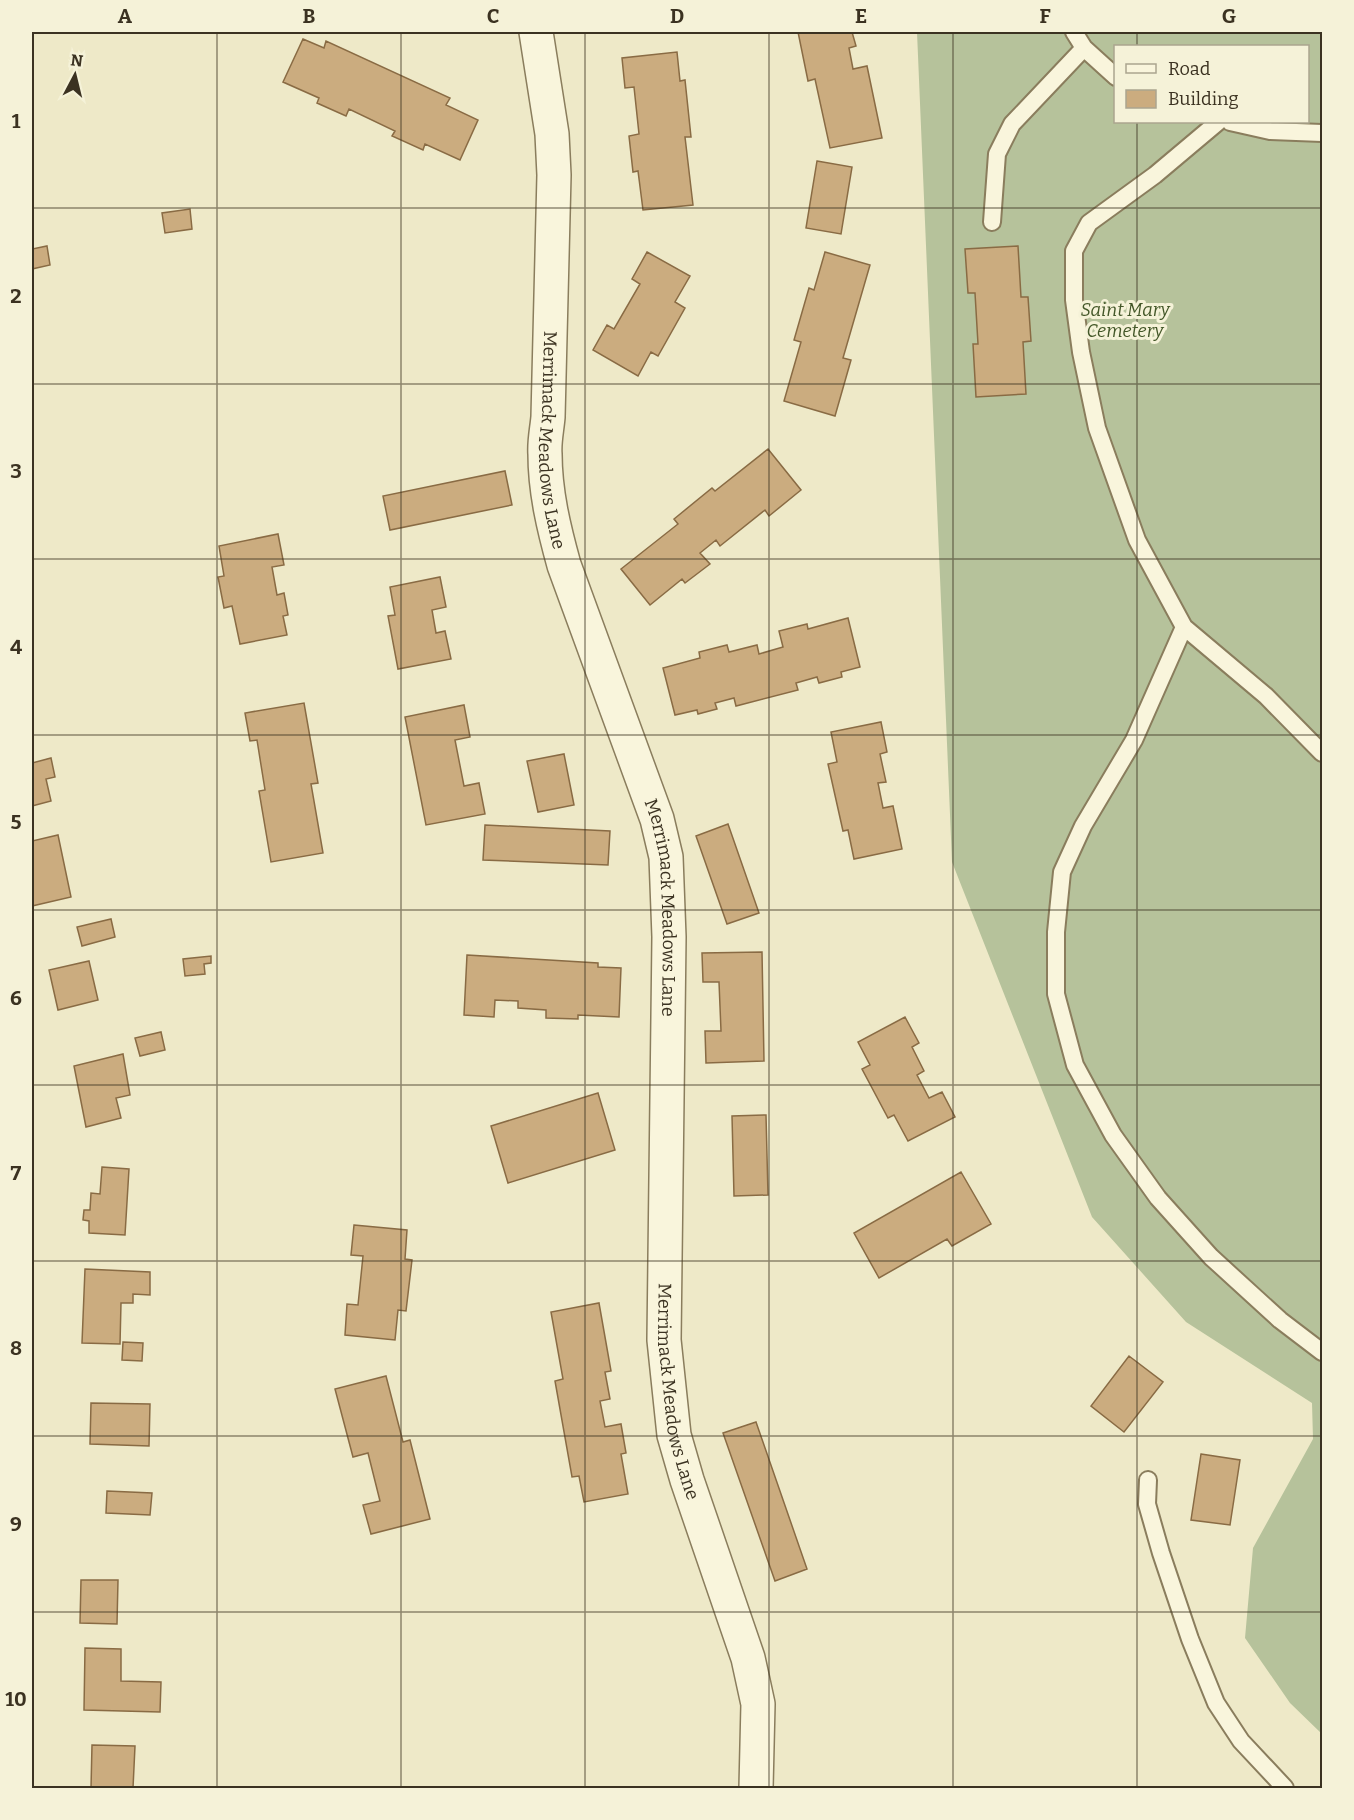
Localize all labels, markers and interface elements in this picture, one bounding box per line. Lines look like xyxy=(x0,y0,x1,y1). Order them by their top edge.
text: A xyxy=(118,4,133,28)
text: B xyxy=(303,4,316,28)
text: C xyxy=(487,4,499,28)
text: D xyxy=(670,4,684,28)
text: E xyxy=(855,4,867,28)
text: F xyxy=(1039,4,1051,28)
text: G xyxy=(1222,4,1236,28)
north arrow xyxy=(45,45,105,105)
legend xyxy=(1114,45,1309,123)
text: N xyxy=(69,50,84,71)
text: Road xyxy=(1168,58,1211,80)
text: Building xyxy=(1168,88,1239,110)
text: 1 xyxy=(12,109,21,133)
text: 2 xyxy=(10,284,22,308)
park label: Saint Mary Cemetery xyxy=(1080,299,1170,342)
street label: Merrimack Meadows Lane xyxy=(534,331,570,552)
text: 3 xyxy=(10,459,22,483)
text: 4 xyxy=(10,635,22,659)
street label: Merrimack Meadows Lane xyxy=(640,796,680,1017)
text: 5 xyxy=(11,810,22,834)
text: 6 xyxy=(10,986,22,1010)
text: 7 xyxy=(11,1161,22,1185)
street label: Merrimack Meadows Lane xyxy=(653,1283,704,1503)
text: 8 xyxy=(10,1336,22,1360)
text: 9 xyxy=(10,1512,22,1536)
text: 10 xyxy=(5,1687,27,1711)

